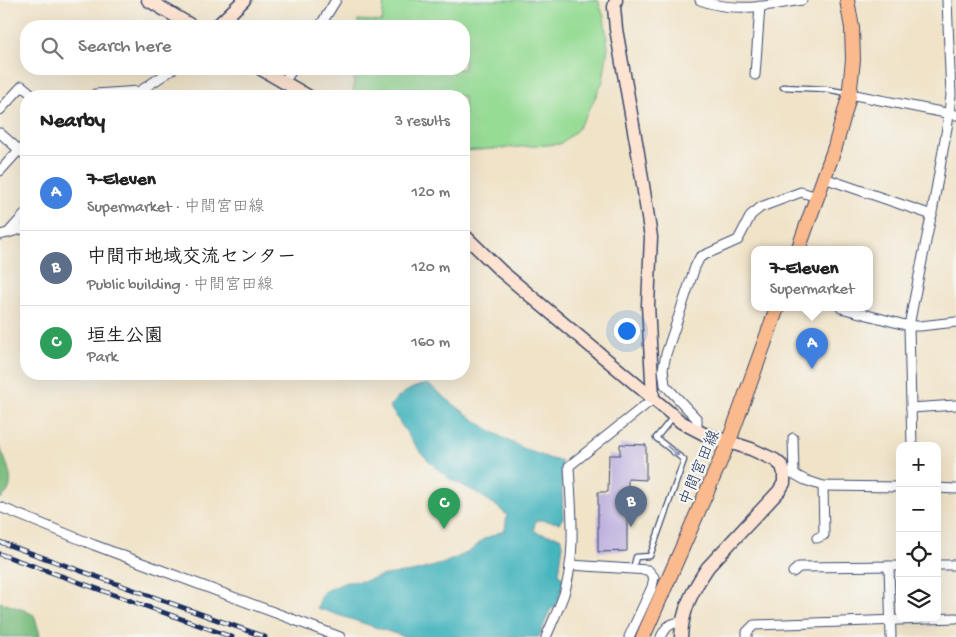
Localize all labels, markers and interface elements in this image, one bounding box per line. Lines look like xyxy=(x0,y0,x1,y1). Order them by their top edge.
search box xyxy=(20,20,470,75)
icon: search xyxy=(38,34,66,62)
text: Search here xyxy=(78,36,172,59)
text: Nearby xyxy=(40,110,105,135)
text: 3 results xyxy=(395,113,450,132)
text: 7-Eleven xyxy=(87,169,156,192)
text: A xyxy=(51,184,61,203)
text: 120 m xyxy=(411,184,450,203)
text: Supermarket · 中間宮田線 xyxy=(87,199,264,218)
popup xyxy=(751,246,873,311)
text: 中間市地域交流センター xyxy=(87,247,296,270)
text: 7-Eleven xyxy=(770,258,839,281)
text: B xyxy=(52,259,60,278)
text: 120 m xyxy=(411,259,450,278)
text: Public building · 中間宮田線 xyxy=(87,277,273,296)
text: Supermarket xyxy=(770,281,854,300)
your location xyxy=(614,318,640,344)
text: 垣生公園 xyxy=(87,326,163,349)
pin: A xyxy=(796,328,828,369)
text: C xyxy=(52,334,60,353)
text: 160 m xyxy=(411,334,450,353)
text: Park xyxy=(87,349,118,368)
street label: 中間宮田線 xyxy=(675,427,726,509)
map controls xyxy=(896,442,941,622)
button: + xyxy=(896,442,941,487)
one-way arrow xyxy=(666,445,679,456)
pin: B xyxy=(615,486,647,527)
button: − xyxy=(896,487,941,532)
pin: C xyxy=(428,488,460,529)
button: locate xyxy=(896,532,941,577)
button: layers xyxy=(896,577,941,622)

